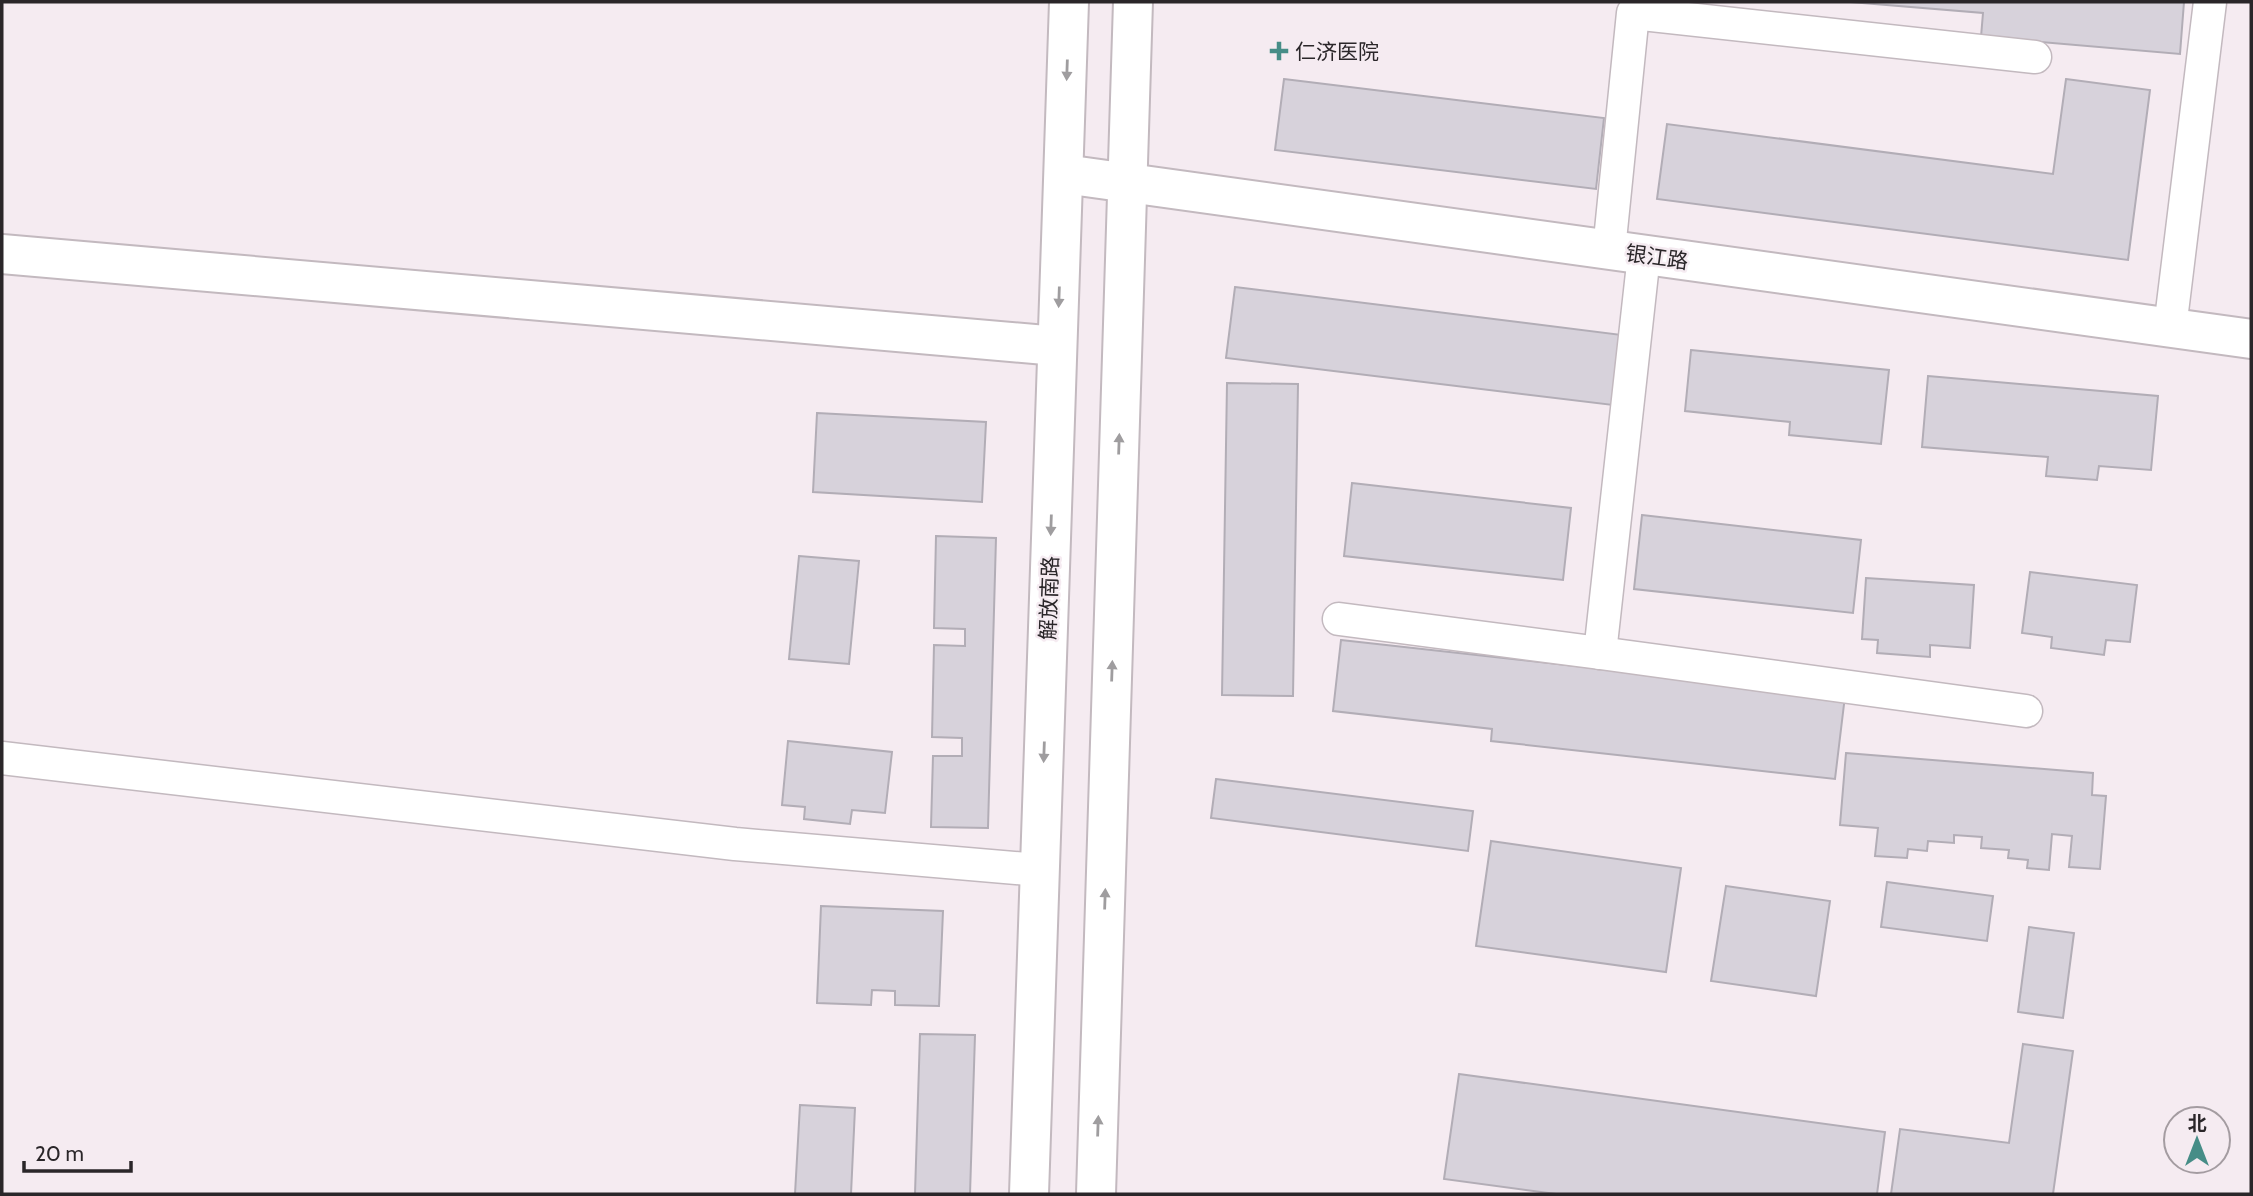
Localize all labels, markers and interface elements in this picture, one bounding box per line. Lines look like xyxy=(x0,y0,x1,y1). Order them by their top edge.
place label: 仁济医院 xyxy=(1295,39,1379,64)
marker: 仁济医院 xyxy=(1269,41,1289,61)
one-way arrow xyxy=(1062,59,1073,81)
street label: 银江路 xyxy=(1624,240,1690,274)
one-way arrow xyxy=(1054,287,1065,309)
one-way arrow xyxy=(1114,433,1125,455)
one-way arrow xyxy=(1046,514,1057,536)
street label: 解放南路 xyxy=(1035,556,1063,640)
one-way arrow xyxy=(1107,660,1118,682)
one-way arrow xyxy=(1038,741,1049,763)
one-way arrow xyxy=(1100,887,1111,909)
north arrow xyxy=(2162,1105,2232,1175)
text: 北 xyxy=(2187,1112,2207,1135)
one-way arrow xyxy=(1092,1115,1104,1137)
scale bar xyxy=(24,1130,131,1174)
text: 20 m xyxy=(35,1141,84,1166)

